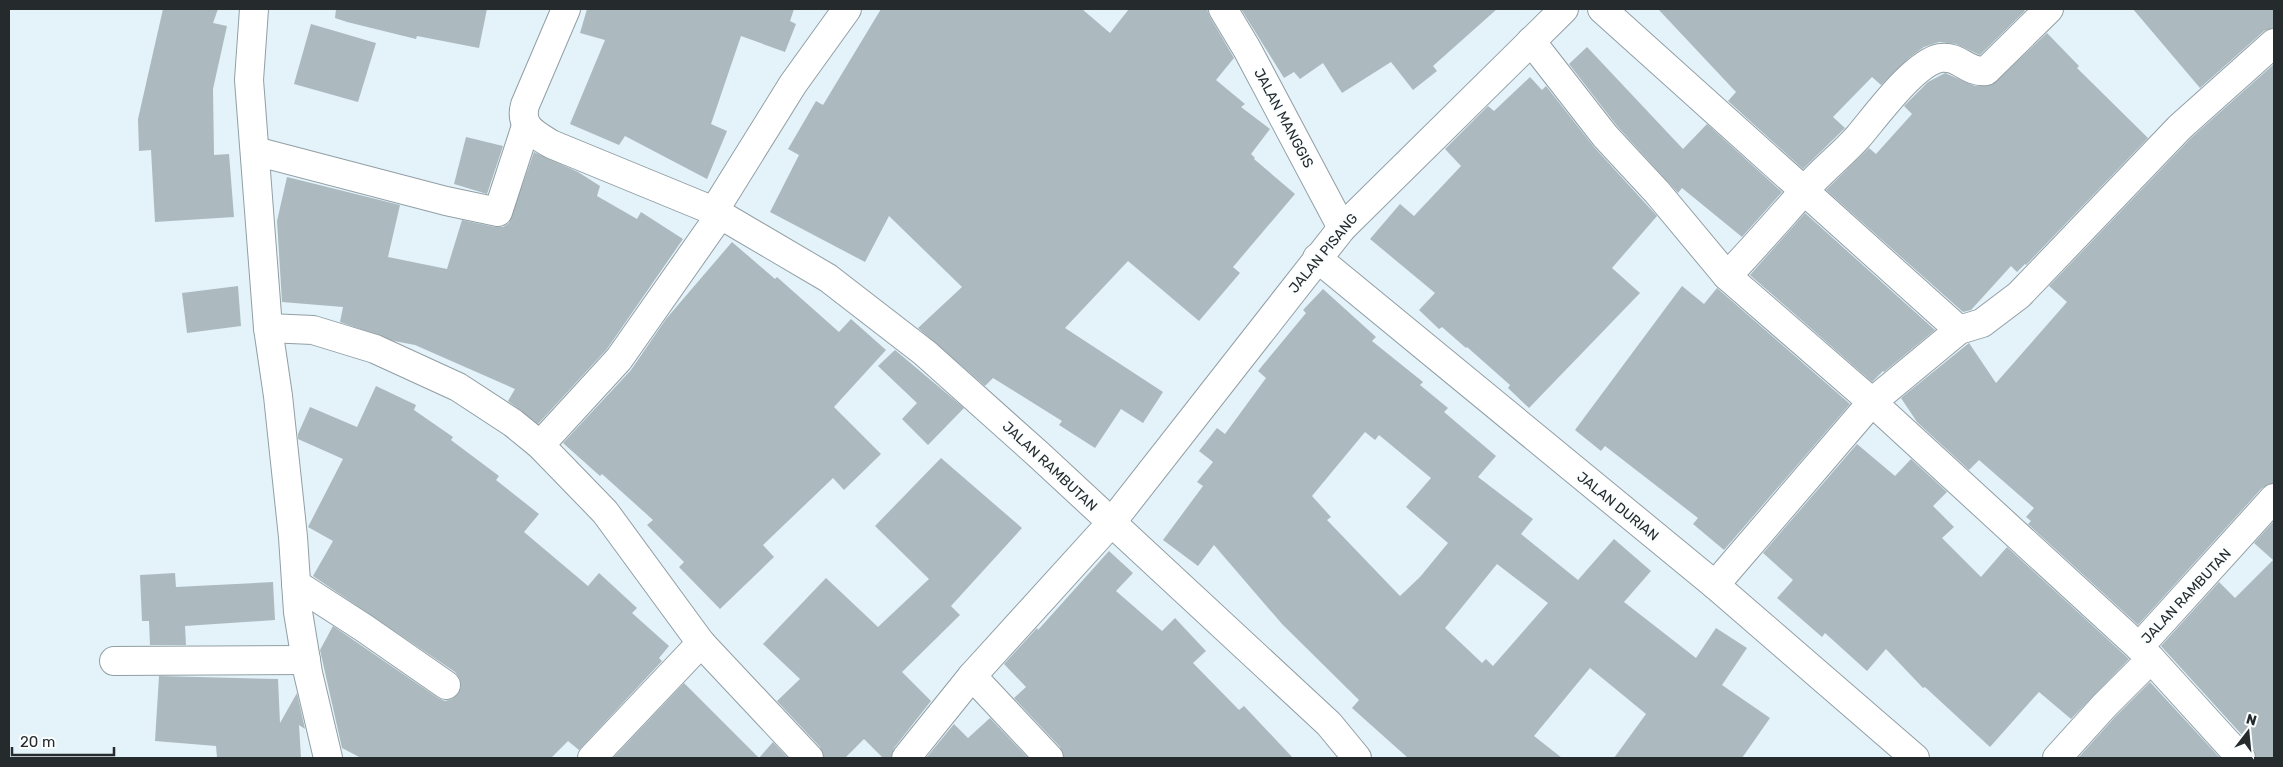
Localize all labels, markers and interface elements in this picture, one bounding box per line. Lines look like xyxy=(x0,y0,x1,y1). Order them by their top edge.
street label: JALAN MANGGIS xyxy=(1250,66,1317,171)
street label: JALAN PISANG xyxy=(1285,210,1362,297)
street label: JALAN RAMBUTAN xyxy=(999,418,1101,515)
street label: JALAN DURIAN xyxy=(1573,468,1662,544)
street label: JALAN RAMBUTAN xyxy=(2138,545,2235,647)
north arrow xyxy=(2223,707,2273,757)
text: N xyxy=(2244,710,2259,730)
scale bar xyxy=(12,724,115,756)
text: 20 m xyxy=(20,733,55,751)

